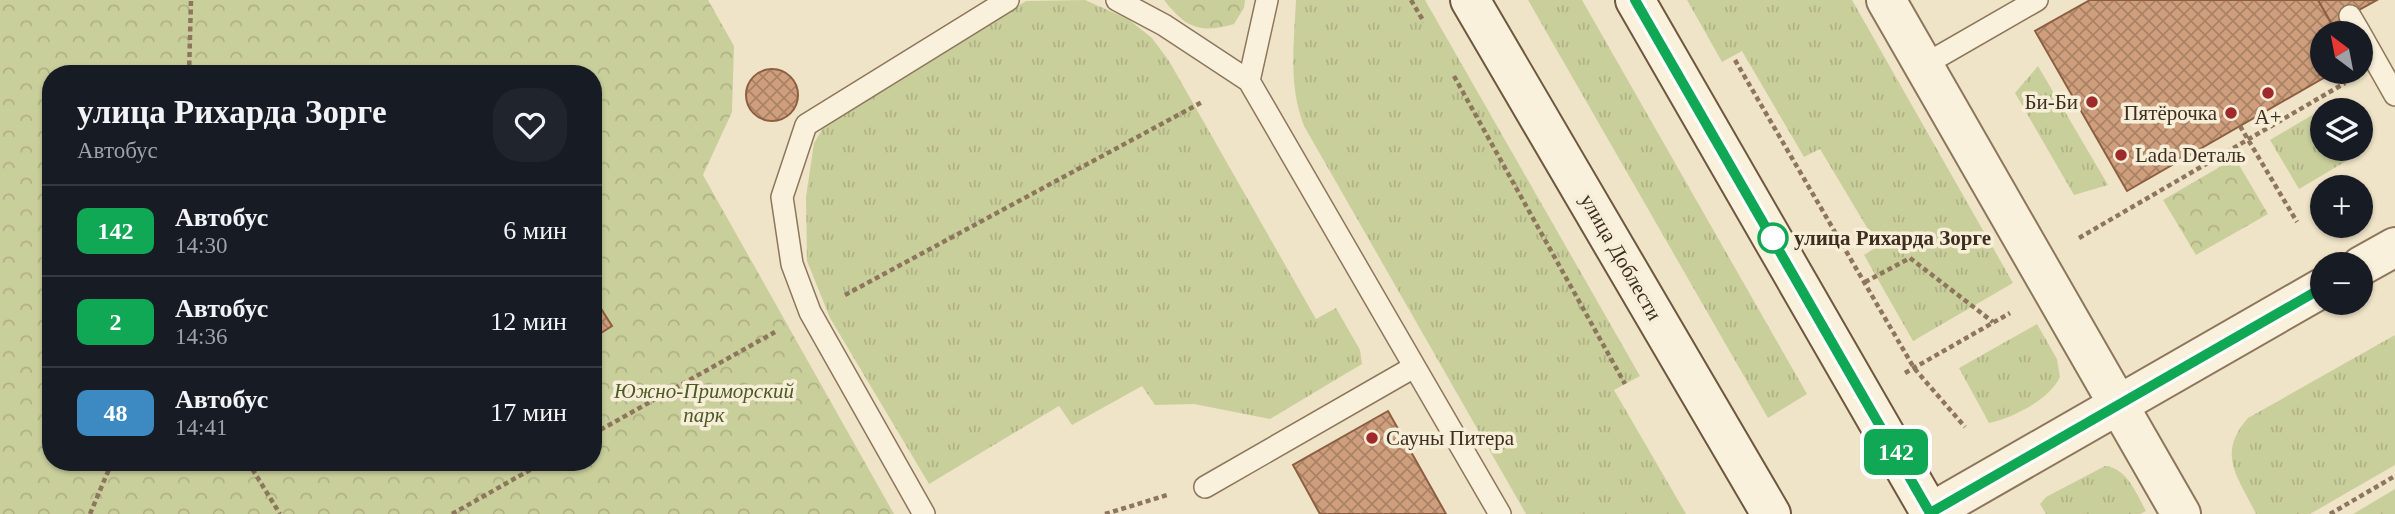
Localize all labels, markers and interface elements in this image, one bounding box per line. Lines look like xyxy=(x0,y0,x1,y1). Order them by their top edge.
north arrow xyxy=(2310,21,2373,84)
map controls xyxy=(2310,21,2373,315)
marker: А+ xyxy=(2260,85,2276,101)
button: heart xyxy=(493,88,567,162)
place label: Би-Би xyxy=(2024,90,2078,114)
text: улица Рихарда Зорге xyxy=(77,94,387,130)
marker: Би-Би xyxy=(2084,94,2100,110)
button: layers xyxy=(2310,98,2373,161)
place label: Пятёрочка xyxy=(2123,101,2218,125)
marker: Пятёрочка xyxy=(2223,105,2239,121)
place label: А+ xyxy=(2254,105,2282,129)
text: Автобус xyxy=(77,138,158,163)
place label: Lada Dеталь xyxy=(2135,143,2246,167)
marker: Lada Dеталь xyxy=(2113,147,2129,163)
button: + xyxy=(2310,175,2373,238)
street label: улица Доблести xyxy=(1575,189,1667,325)
text: Автобус xyxy=(175,203,268,232)
text: 6 мин xyxy=(503,216,567,245)
text: 142 xyxy=(98,218,134,244)
marker: улица Рихарда Зорге xyxy=(1758,223,1788,253)
place label: улица Рихарда Зорге xyxy=(1794,226,1991,250)
text: 14:30 xyxy=(175,233,227,258)
button: − xyxy=(2310,252,2373,315)
text: Автобус xyxy=(175,294,268,323)
text: 12 мин xyxy=(490,307,567,336)
text: 2 xyxy=(110,309,122,335)
text: 14:36 xyxy=(175,324,227,349)
park label: Южно-Приморский парк xyxy=(613,379,794,427)
text: Автобус xyxy=(175,385,268,414)
text: 17 мин xyxy=(490,398,567,427)
text: 48 xyxy=(104,400,128,426)
text: 14:41 xyxy=(175,415,227,440)
place label: Сауны Питера xyxy=(1386,426,1515,450)
line badge: 142 xyxy=(1856,429,1936,475)
marker: Сауны Питера xyxy=(1364,430,1380,446)
text: 142 xyxy=(1878,439,1914,465)

